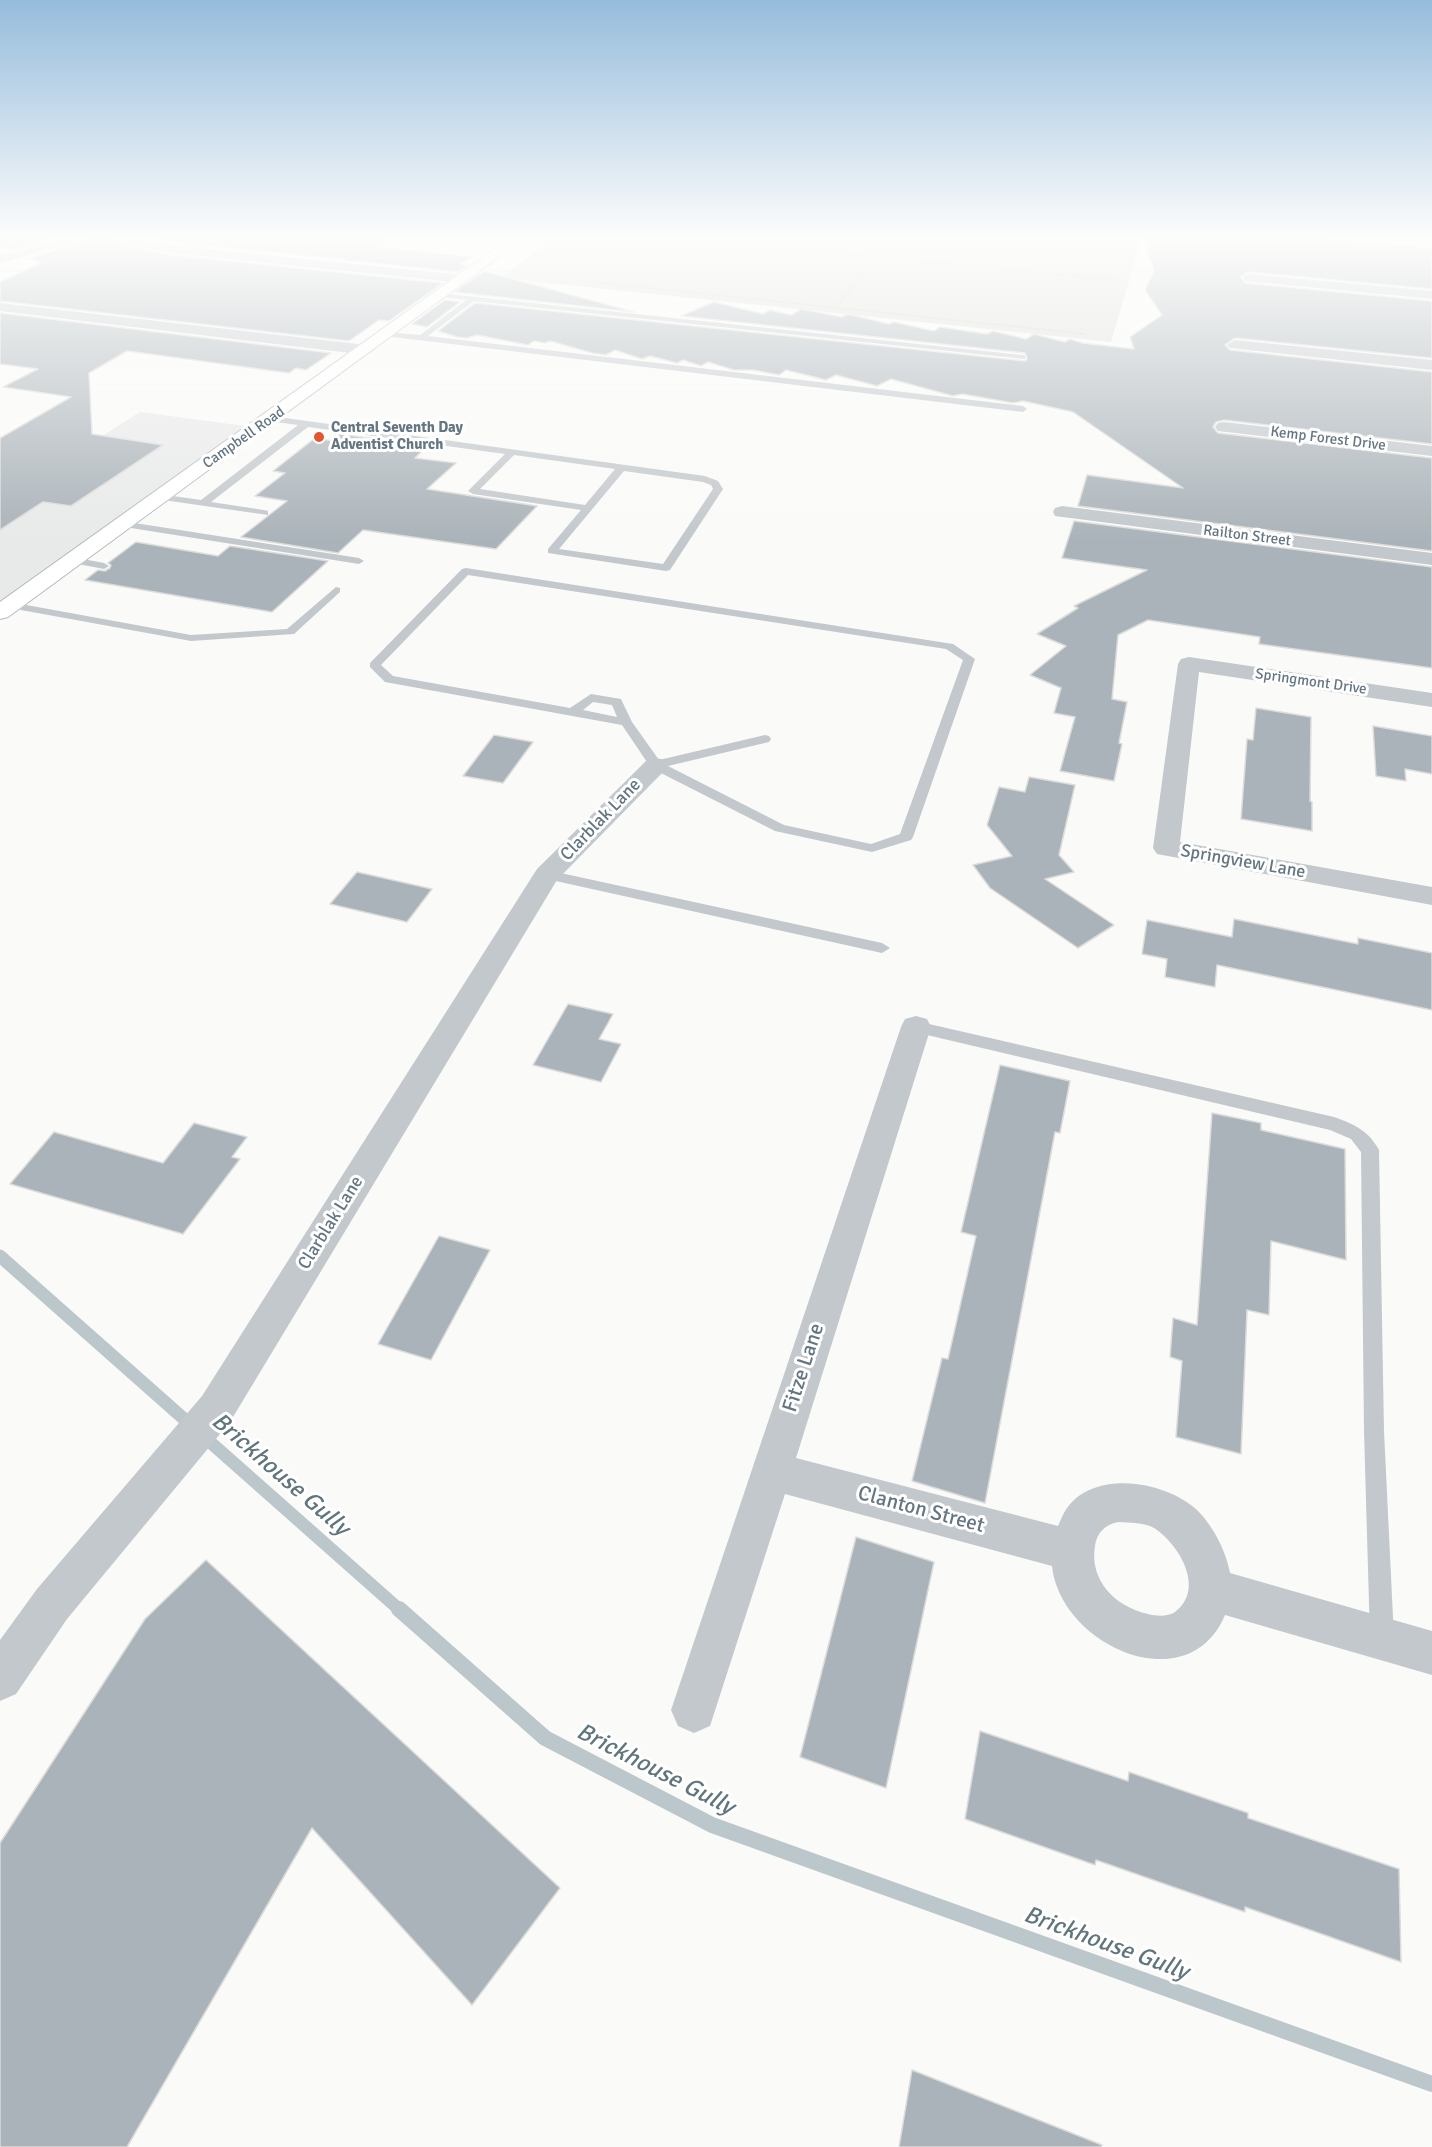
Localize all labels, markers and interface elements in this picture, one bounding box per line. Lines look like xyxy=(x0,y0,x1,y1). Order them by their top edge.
street label: Campbell Road xyxy=(200,403,288,473)
place label: Central Seventh Day Adventist Church xyxy=(331,419,463,454)
street label: Kemp Forest Drive xyxy=(1269,423,1387,455)
marker: Central Seventh Day Adventist Church xyxy=(312,430,326,444)
street label: Railton Street xyxy=(1202,522,1292,550)
street label: Springmont Drive xyxy=(1254,665,1368,699)
street label: Clarblak Lane xyxy=(556,774,646,866)
street label: Springview Lane xyxy=(1179,840,1307,884)
street label: Clarblak Lane xyxy=(294,1172,368,1274)
street label: Fitze Lane xyxy=(778,1320,830,1416)
water label: Brickhouse Gully xyxy=(205,1407,355,1543)
street label: Clanton Street xyxy=(855,1481,987,1539)
water label: Brickhouse Gully xyxy=(571,1718,739,1822)
water label: Brickhouse Gully xyxy=(1020,1901,1192,1987)

